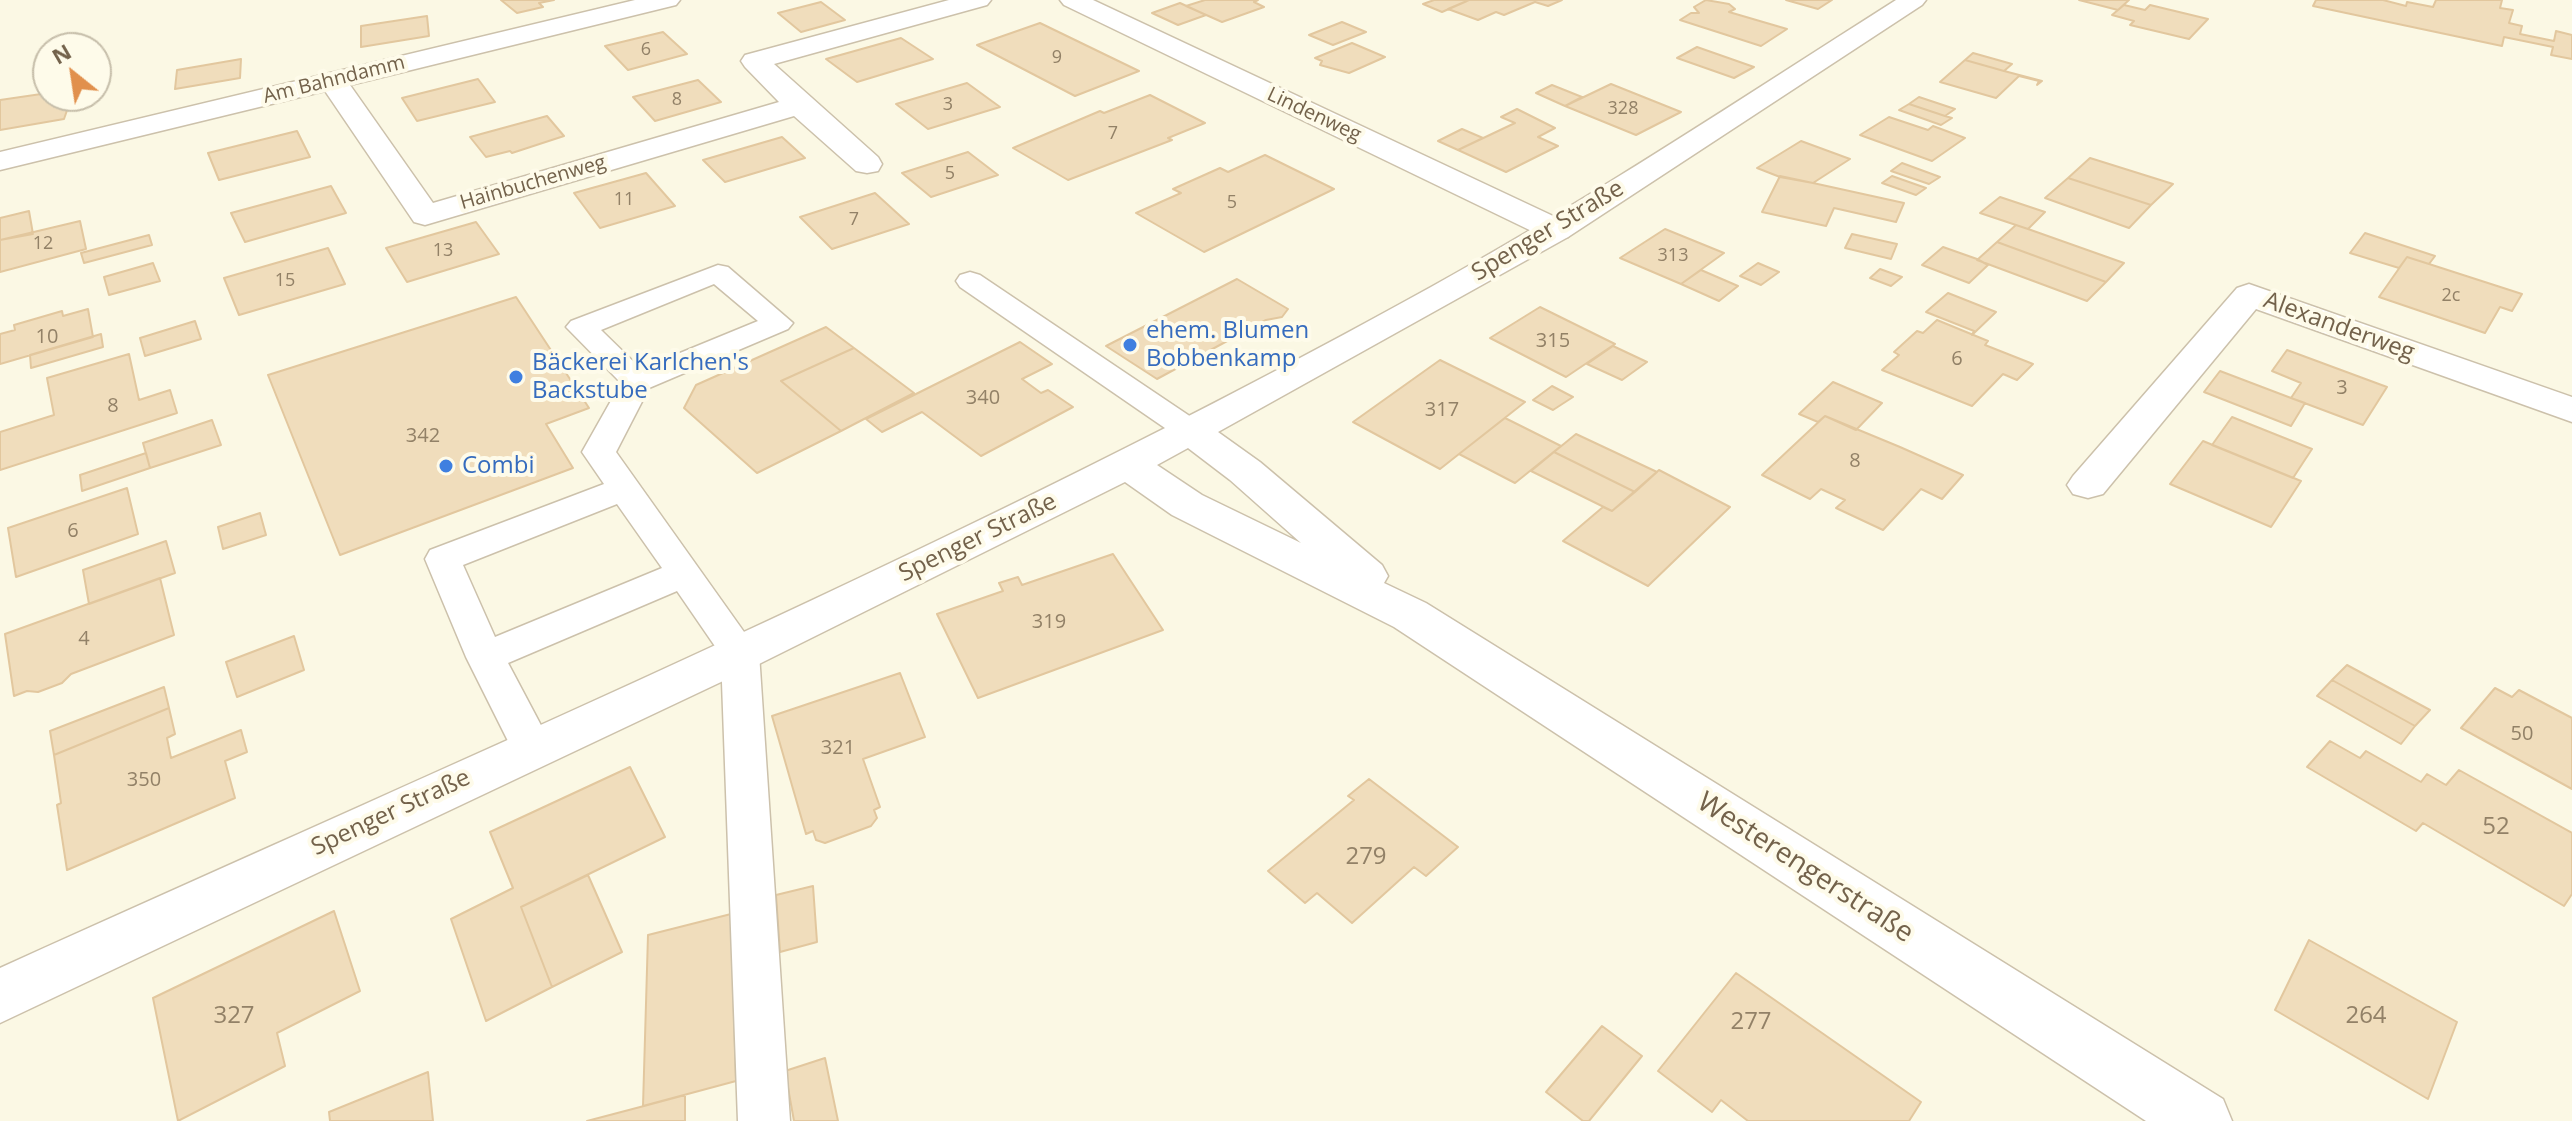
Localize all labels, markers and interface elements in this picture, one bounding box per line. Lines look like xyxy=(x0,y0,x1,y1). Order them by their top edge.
north arrow xyxy=(32,32,112,112)
text: N xyxy=(46,35,76,70)
house number: 6 xyxy=(641,39,651,61)
house number: 9 xyxy=(1052,47,1062,69)
street label: Am Bahndamm xyxy=(261,51,407,109)
street label: Lindenweg xyxy=(1263,83,1365,147)
house number: 8 xyxy=(672,89,682,111)
house number: 3 xyxy=(943,94,953,116)
house number: 328 xyxy=(1608,98,1638,120)
house number: 7 xyxy=(1108,123,1118,145)
street label: Hainbuchenweg xyxy=(457,151,609,215)
house number: 5 xyxy=(945,163,955,185)
street label: Spenger Straße xyxy=(1467,174,1629,288)
house number: 11 xyxy=(614,189,634,211)
house number: 5 xyxy=(1227,192,1237,214)
house number: 7 xyxy=(849,209,859,231)
house number: 12 xyxy=(33,233,53,255)
house number: 13 xyxy=(433,240,453,262)
house number: 313 xyxy=(1658,245,1688,267)
house number: 15 xyxy=(275,270,295,292)
house number: 2c xyxy=(2442,285,2460,307)
street label: Alexanderweg xyxy=(2260,286,2418,368)
place label: ehem. Blumen Bobbenkamp xyxy=(1146,317,1309,373)
house number: 10 xyxy=(36,325,58,349)
house number: 315 xyxy=(1536,329,1570,353)
marker: ehem. Blumen Bobbenkamp xyxy=(1121,336,1139,354)
house number: 6 xyxy=(1951,347,1963,371)
place label: Bäckerei Karlchen's Backstube xyxy=(532,349,749,405)
marker: Bäckerei Karlchen's Backstube xyxy=(507,368,525,386)
house number: 3 xyxy=(2336,376,2348,400)
house number: 340 xyxy=(966,386,1000,410)
house number: 8 xyxy=(107,394,119,418)
house number: 317 xyxy=(1425,398,1459,422)
house number: 342 xyxy=(406,424,440,448)
house number: 8 xyxy=(1849,449,1861,473)
place label: Combi xyxy=(462,452,535,480)
marker: Combi xyxy=(437,457,455,475)
street label: Spenger Straße xyxy=(894,487,1062,589)
house number: 6 xyxy=(67,519,79,543)
house number: 319 xyxy=(1032,610,1066,634)
house number: 4 xyxy=(78,627,90,651)
house number: 50 xyxy=(2511,722,2533,746)
house number: 321 xyxy=(821,736,855,760)
street label: Spenger Straße xyxy=(307,764,475,862)
house number: 350 xyxy=(127,768,161,792)
street label: Westerengerstraße xyxy=(1691,786,1919,950)
house number: 52 xyxy=(2482,813,2510,841)
house number: 279 xyxy=(1345,843,1387,871)
house number: 327 xyxy=(213,1002,255,1030)
house number: 264 xyxy=(2345,1002,2387,1030)
house number: 277 xyxy=(1730,1008,1772,1036)

